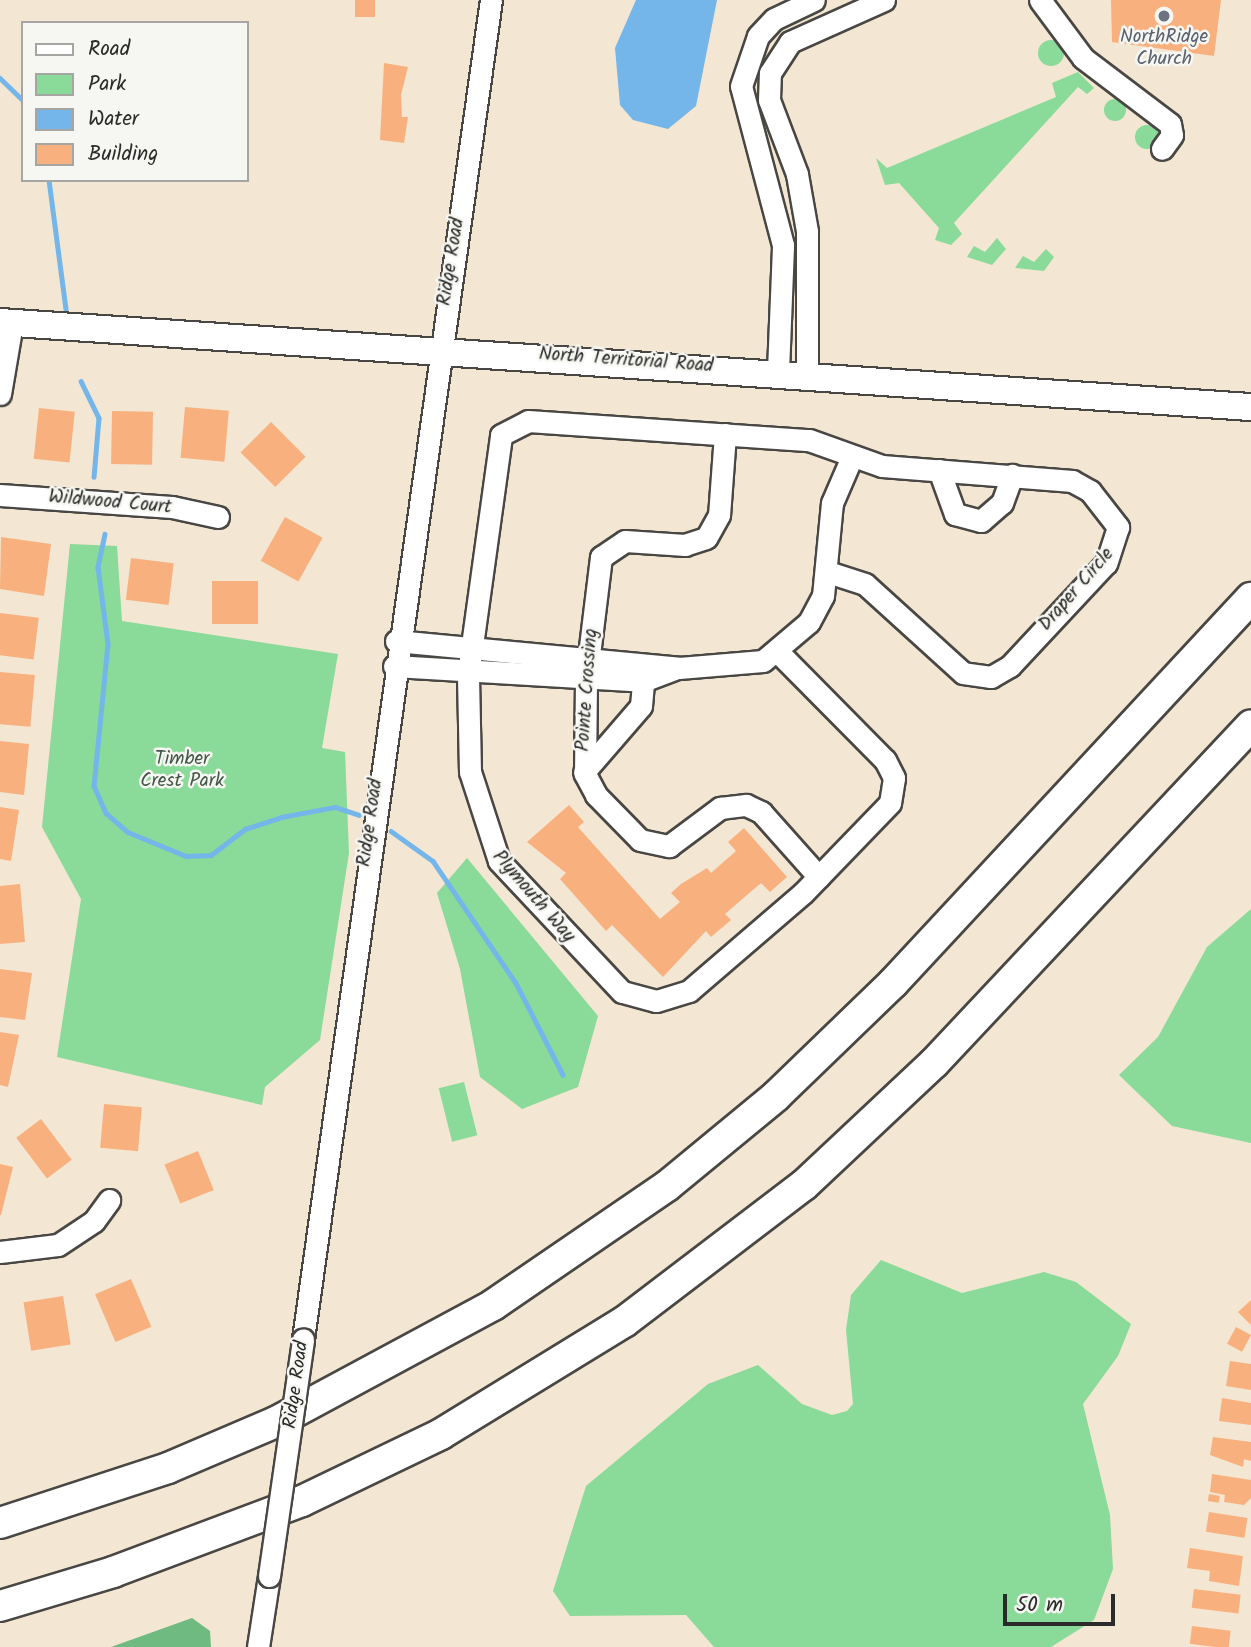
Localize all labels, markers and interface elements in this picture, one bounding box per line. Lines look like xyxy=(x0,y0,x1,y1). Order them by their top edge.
marker: NorthRidge Church xyxy=(1156,8,1172,24)
legend xyxy=(21,21,248,182)
place label: NorthRidge Church xyxy=(1120,27,1208,71)
text: Road xyxy=(88,33,130,66)
text: Park xyxy=(88,68,126,101)
text: Water xyxy=(88,103,139,136)
text: Building xyxy=(88,138,158,171)
street label: Ridge Road xyxy=(434,217,470,307)
street label: North Territorial Road xyxy=(538,344,714,378)
street label: Wildwood Court xyxy=(48,486,172,520)
street label: Draper Circle xyxy=(1035,544,1119,636)
street label: Pointe Crossing xyxy=(572,628,604,752)
park label: Timber Crest Park xyxy=(140,749,224,793)
street label: Ridge Road xyxy=(354,778,388,868)
street label: Plymouth Way xyxy=(487,846,579,948)
street label: Ridge Road xyxy=(280,1340,314,1430)
scale bar xyxy=(1006,1580,1118,1624)
text: 50 m xyxy=(1016,1589,1063,1622)

